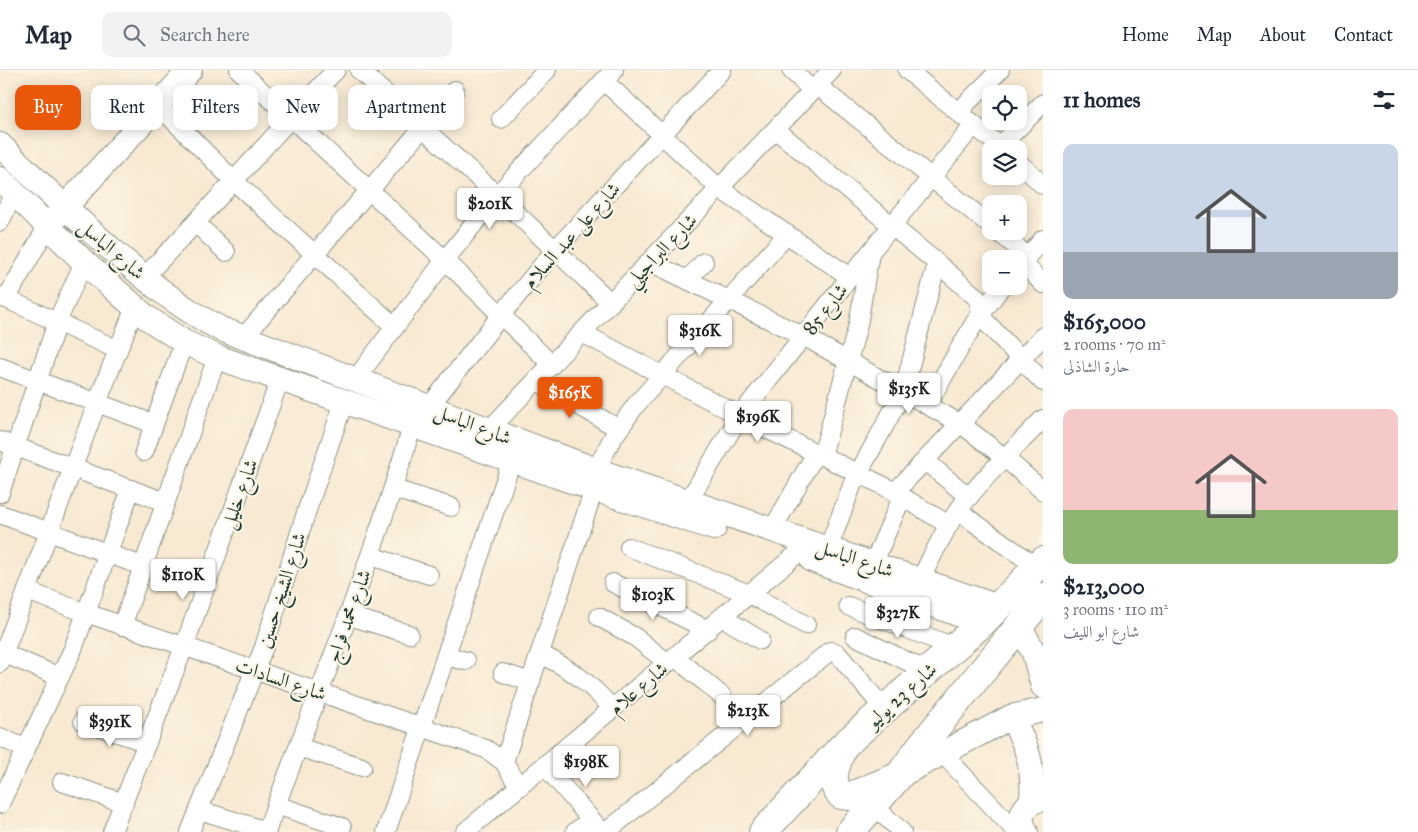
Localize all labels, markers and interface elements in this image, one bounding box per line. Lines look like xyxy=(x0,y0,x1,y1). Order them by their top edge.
search box xyxy=(102,12,452,57)
text: Map xyxy=(25,20,72,50)
icon: search xyxy=(120,21,148,49)
text: Search here xyxy=(160,23,250,46)
text: Home xyxy=(1122,24,1169,46)
text: Map xyxy=(1197,24,1232,46)
text: About xyxy=(1260,24,1306,46)
text: Contact xyxy=(1334,24,1393,46)
chip: Buy xyxy=(15,85,81,130)
chip: Rent xyxy=(91,85,163,130)
chip: Filters xyxy=(173,85,258,130)
chip: New xyxy=(268,85,338,130)
chip: Apartment xyxy=(348,85,464,130)
map controls xyxy=(982,85,1027,295)
button: locate xyxy=(982,85,1027,130)
icon: filters xyxy=(1370,86,1398,114)
text: 11 homes xyxy=(1063,87,1140,113)
button: layers xyxy=(982,140,1027,185)
icon: home xyxy=(1186,176,1276,266)
street label: شارع على عبد السلام xyxy=(517,177,629,297)
pin: $201K xyxy=(455,188,525,230)
text: $201K xyxy=(468,194,512,213)
button: + xyxy=(982,195,1027,240)
street label: شارع البراجيلي xyxy=(620,208,708,298)
street label: شارع الباسل xyxy=(70,214,150,289)
button: − xyxy=(982,250,1027,295)
street label: شارع 85 xyxy=(797,278,857,343)
text: $165,000 xyxy=(1063,309,1146,335)
pin: $316K xyxy=(665,314,735,357)
text: $316K xyxy=(679,321,721,340)
text: 2 rooms · 70 m² xyxy=(1063,335,1166,354)
text: حارة الشاذلى xyxy=(1063,357,1130,376)
pin: $135K xyxy=(874,372,944,415)
pin: $165K xyxy=(535,376,605,419)
text: $135K xyxy=(888,379,930,398)
text: $165K xyxy=(549,383,591,402)
street label: شارع الباسل xyxy=(429,398,515,455)
pin: $196K xyxy=(723,400,793,443)
text: $196K xyxy=(736,407,780,426)
icon: home xyxy=(1186,441,1276,531)
street label: شارع خليل xyxy=(215,456,268,534)
street label: شارع الشيخ حسين xyxy=(251,529,317,653)
street label: شارع الباسل xyxy=(811,534,897,588)
pin: $110K xyxy=(148,558,218,601)
text: $110K xyxy=(162,565,204,584)
street label: شارع محمد فراج xyxy=(320,566,382,668)
text: $213,000 xyxy=(1063,574,1145,600)
pin: $103K xyxy=(618,578,688,621)
text: $103K xyxy=(632,585,674,604)
pin: $327K xyxy=(863,596,933,639)
text: 3 rooms · 110 m² xyxy=(1063,600,1168,619)
text: $327K xyxy=(876,603,920,622)
text: شارع ابو الليف xyxy=(1063,622,1139,641)
street label: شارع السادات xyxy=(230,652,330,711)
street label: شارع علام xyxy=(604,656,676,724)
street label: شارع 23 يوليو xyxy=(859,657,945,739)
pin: $213K xyxy=(713,694,783,737)
text: $213K xyxy=(727,701,769,720)
pin: $391K xyxy=(75,706,145,748)
text: $391K xyxy=(89,712,131,731)
pin: $198K xyxy=(551,746,621,788)
text: $198K xyxy=(564,752,608,771)

